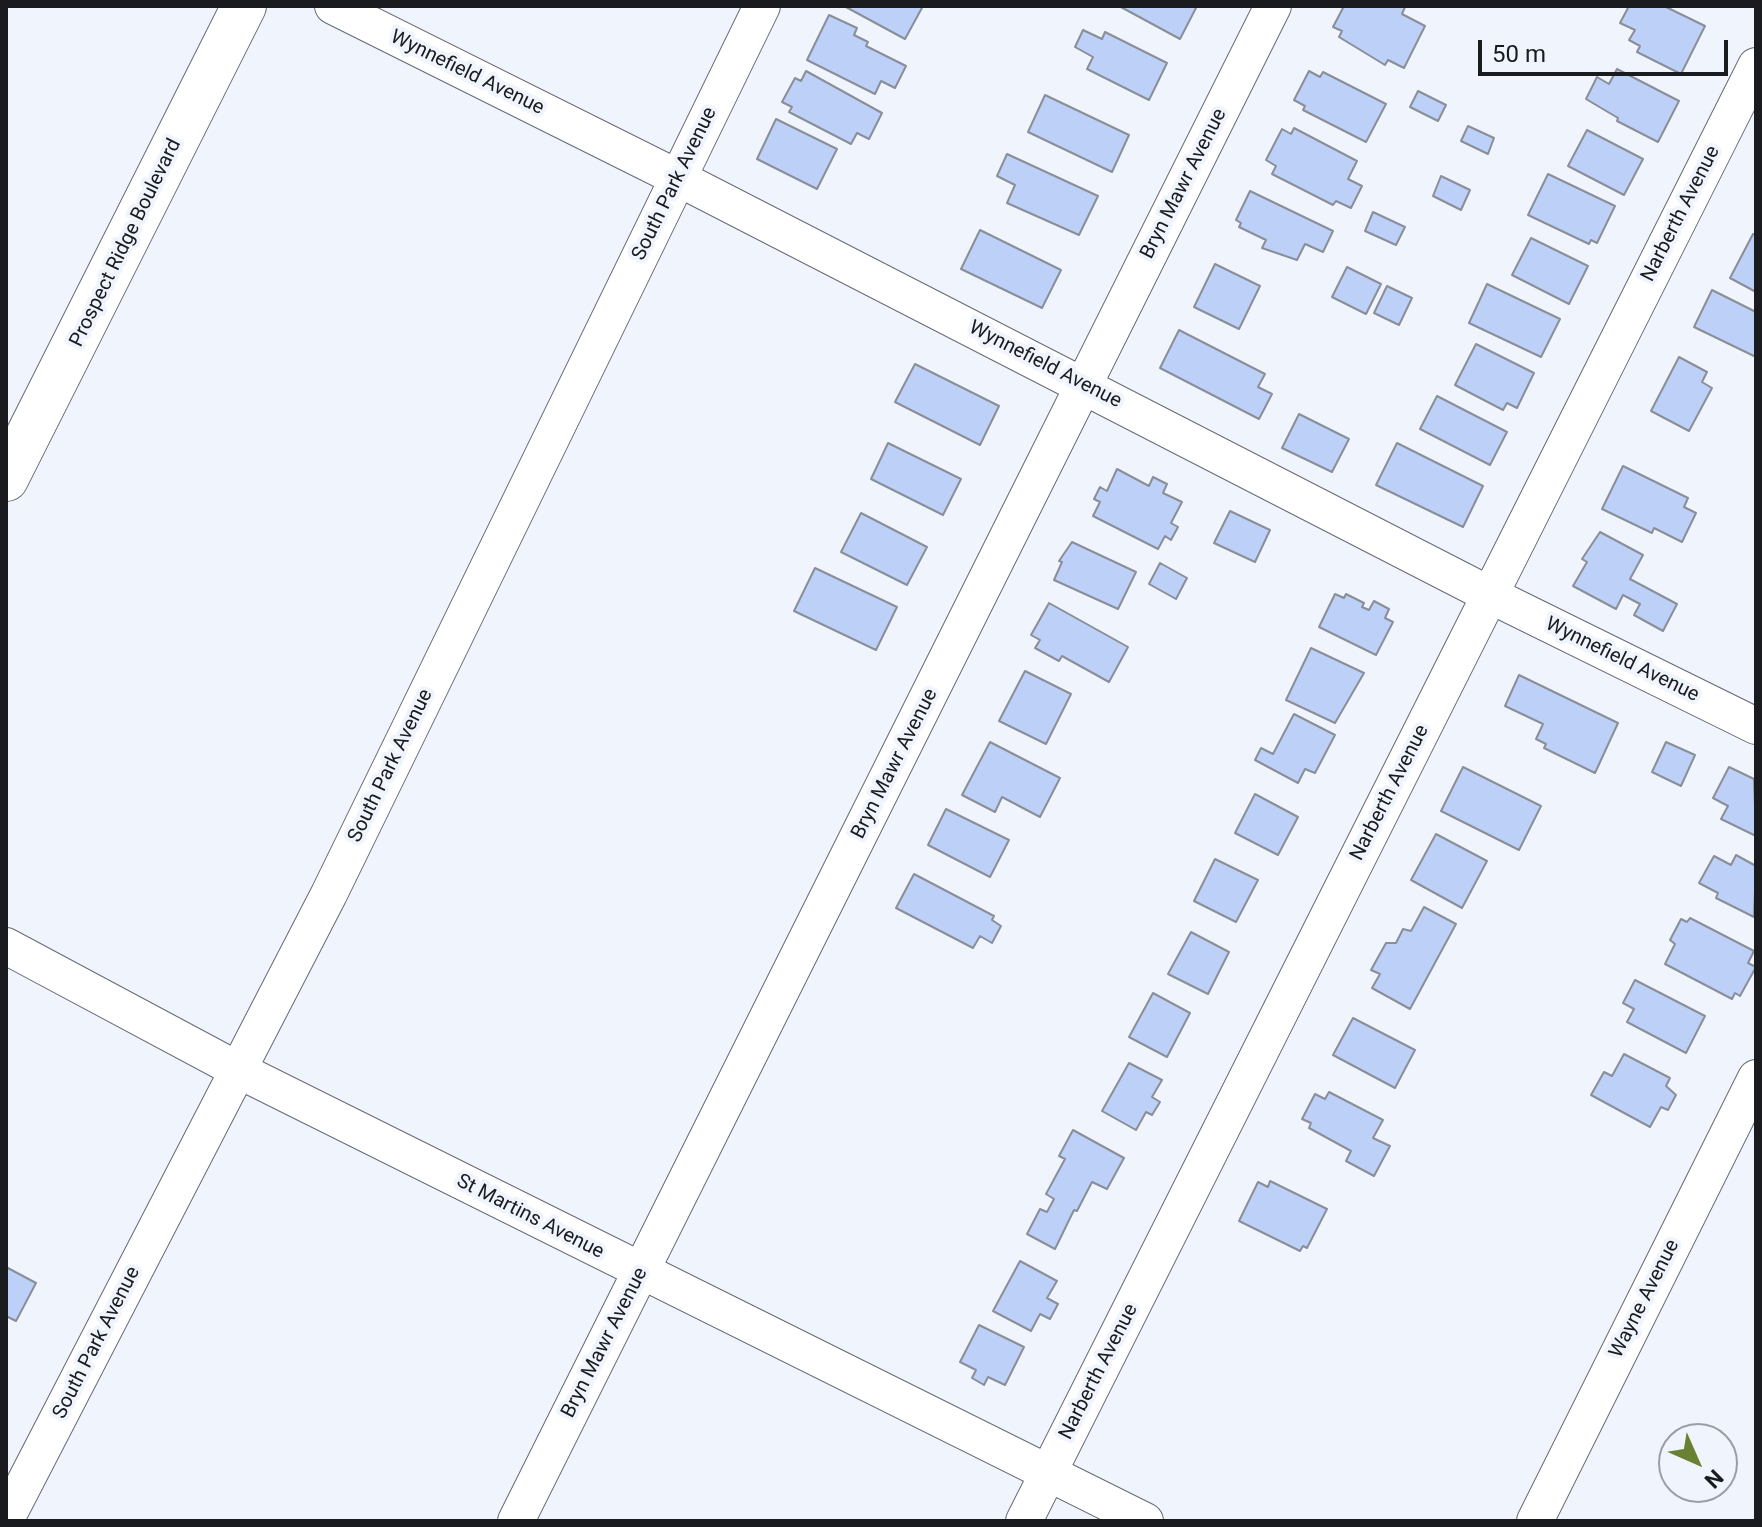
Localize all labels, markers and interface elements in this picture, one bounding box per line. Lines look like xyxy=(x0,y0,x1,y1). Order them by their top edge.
scale bar xyxy=(1482,24,1732,74)
street label: Wynnefield Avenue xyxy=(386,25,548,121)
text: 50 m xyxy=(1492,40,1546,68)
street label: South Park Avenue xyxy=(628,103,722,265)
street label: Bryn Mawr Avenue xyxy=(1136,105,1232,263)
street label: Prospect Ridge Boulevard xyxy=(65,135,187,351)
street label: Narberth Avenue xyxy=(1636,142,1726,286)
street label: Wynnefield Avenue xyxy=(965,316,1125,414)
street label: Wynnefield Avenue xyxy=(1541,612,1703,708)
street label: South Park Avenue xyxy=(344,685,438,847)
street label: Bryn Mawr Avenue xyxy=(847,685,943,843)
street label: Narberth Avenue xyxy=(1345,721,1435,865)
street label: St Martins Avenue xyxy=(452,1170,608,1264)
street label: Wayne Avenue xyxy=(1605,1236,1685,1362)
street label: South Park Avenue xyxy=(48,1263,146,1423)
street label: Bryn Mawr Avenue xyxy=(557,1264,653,1422)
street label: Narberth Avenue xyxy=(1054,1300,1144,1444)
north arrow xyxy=(1658,1423,1738,1503)
text: N xyxy=(1700,1465,1728,1493)

